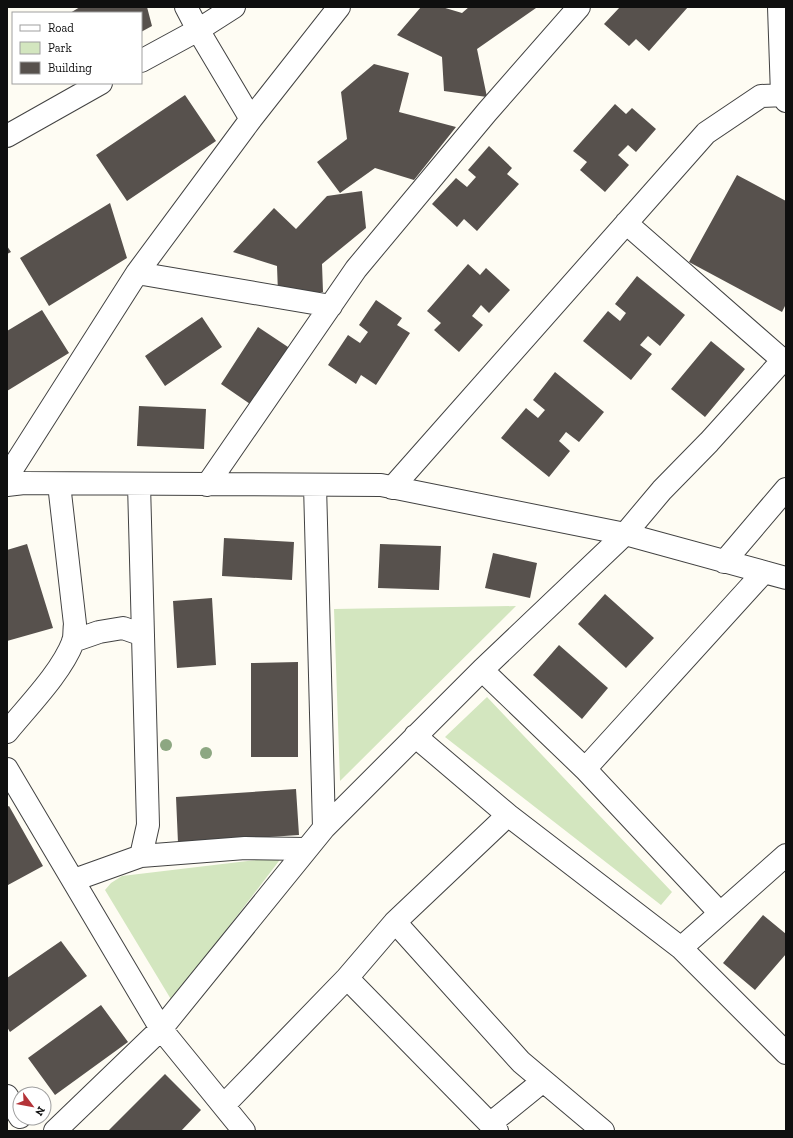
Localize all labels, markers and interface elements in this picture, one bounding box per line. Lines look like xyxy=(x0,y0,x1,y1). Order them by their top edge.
legend xyxy=(12,12,142,84)
text: Road xyxy=(48,21,74,35)
text: Park xyxy=(48,41,73,55)
text: Building xyxy=(48,61,92,75)
north arrow xyxy=(12,1086,52,1126)
text: N xyxy=(32,1104,48,1119)

